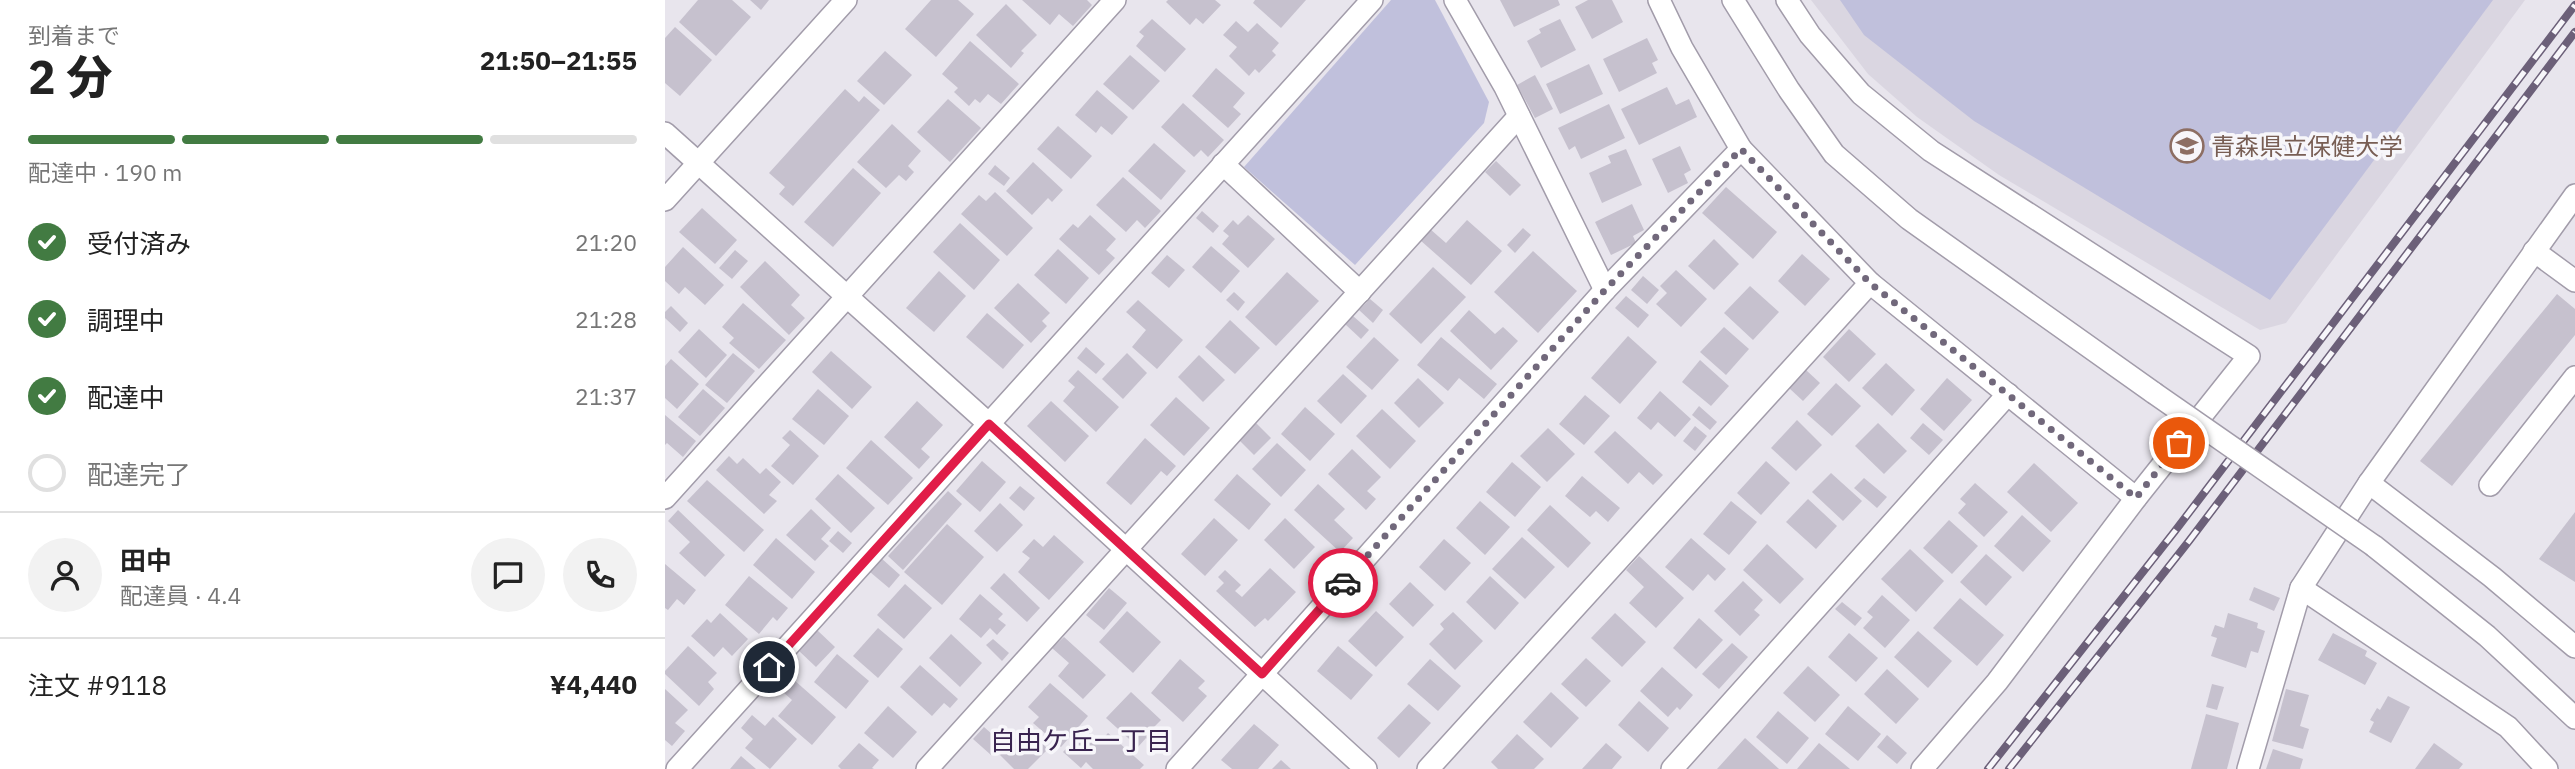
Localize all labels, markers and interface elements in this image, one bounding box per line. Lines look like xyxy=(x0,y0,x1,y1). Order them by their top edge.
text: 到着まで xyxy=(28,20,120,50)
text: 21:50–21:55 xyxy=(480,43,637,77)
text: 2 分 xyxy=(28,47,112,107)
school or university icon: 青森県立保健大学 xyxy=(2168,127,2206,165)
place label: 青森県立保健大学 xyxy=(2211,130,2403,162)
text: 配達中 · 190 m xyxy=(28,157,182,187)
icon: check xyxy=(28,223,66,261)
text: 受付済み xyxy=(87,226,191,260)
text: 21:20 xyxy=(575,227,637,257)
icon: check xyxy=(28,300,66,338)
text: 調理中 xyxy=(87,303,165,337)
text: 21:28 xyxy=(575,304,637,334)
icon: check xyxy=(28,377,66,415)
text: 配達中 xyxy=(87,380,165,414)
text: 21:37 xyxy=(575,381,637,411)
pin xyxy=(2149,413,2209,473)
icon: bag xyxy=(2160,424,2198,462)
text: 配達完了 xyxy=(87,457,191,491)
button: person xyxy=(28,538,102,612)
button: chat xyxy=(471,538,545,612)
button: phone xyxy=(563,538,637,612)
text: 田中 xyxy=(120,543,172,577)
courier xyxy=(1308,548,1378,618)
icon: car xyxy=(1324,564,1362,602)
text: 配達員 · 4.4 xyxy=(120,580,241,610)
pin xyxy=(739,637,799,697)
icon: home xyxy=(750,648,788,686)
text: ¥4,440 xyxy=(550,667,637,701)
text: 注文 #9118 xyxy=(28,668,167,702)
district label: 自由ケ丘一丁目 xyxy=(990,723,1172,757)

